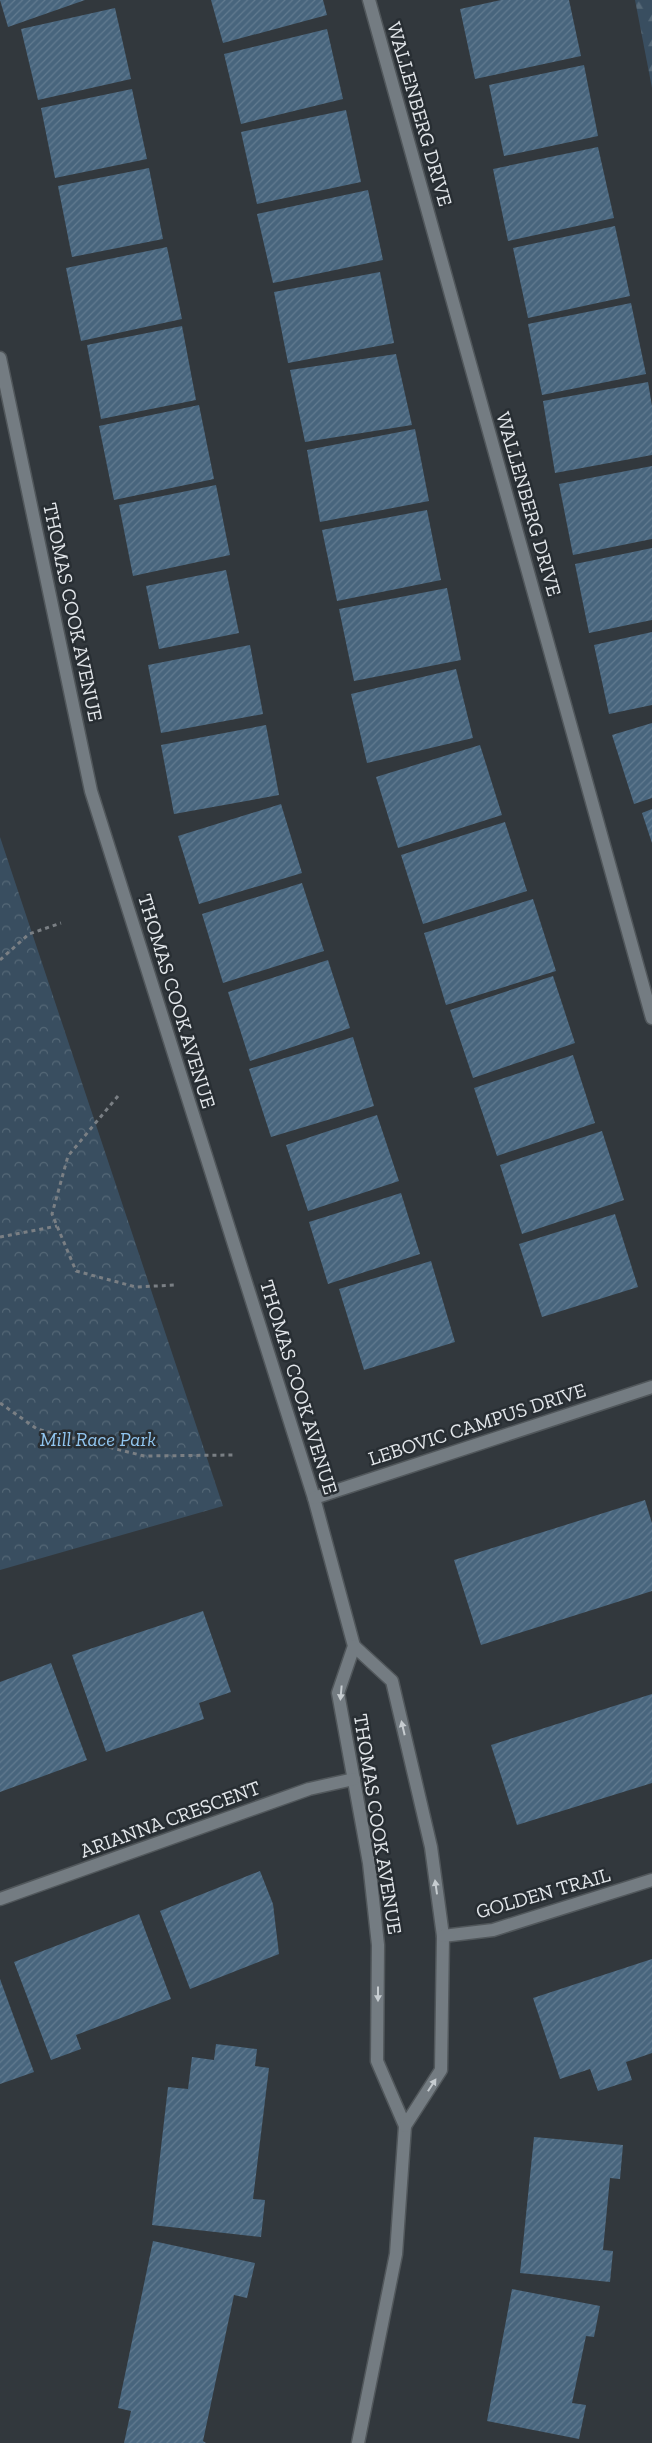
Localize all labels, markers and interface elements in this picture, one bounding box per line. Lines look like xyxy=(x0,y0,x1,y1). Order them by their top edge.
street label: WALLENBERG DRIVE xyxy=(382,19,458,209)
street label: WALLENBERG DRIVE xyxy=(491,409,567,599)
street label: THOMAS COOK AVENUE xyxy=(38,500,108,724)
street label: THOMAS COOK AVENUE xyxy=(133,891,221,1111)
street label: THOMAS COOK AVENUE xyxy=(255,1277,343,1497)
street label: LEBOVIC CAMPUS DRIVE xyxy=(365,1377,589,1471)
park label: Mill Race Park xyxy=(40,1427,156,1451)
one-way arrow xyxy=(336,1685,344,1701)
street label: THOMAS COOK AVENUE xyxy=(349,1712,407,1936)
one-way arrow xyxy=(399,1721,407,1736)
street label: ARIANNA CRESCENT xyxy=(77,1775,263,1863)
street label: GOLDEN TRAIL xyxy=(473,1862,613,1924)
one-way arrow xyxy=(432,1879,440,1895)
one-way arrow xyxy=(374,1986,382,2002)
one-way arrow xyxy=(427,2078,436,2091)

